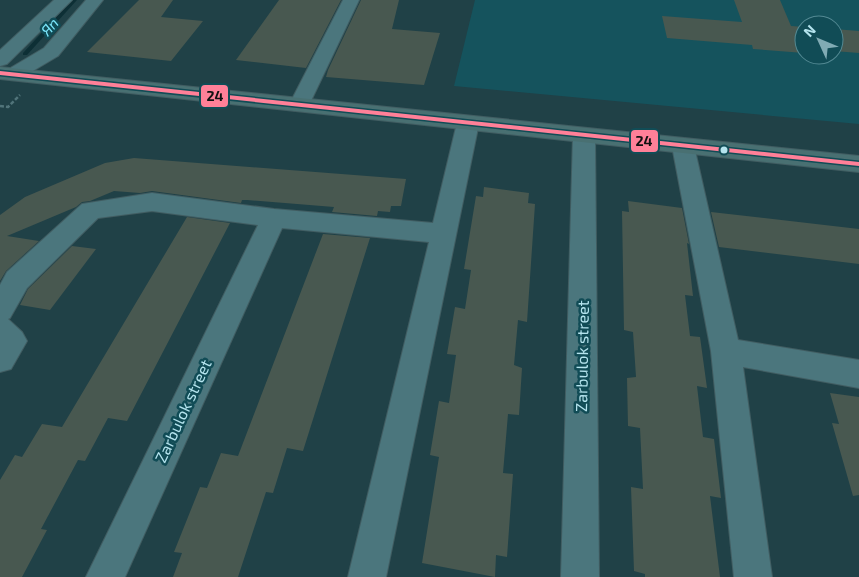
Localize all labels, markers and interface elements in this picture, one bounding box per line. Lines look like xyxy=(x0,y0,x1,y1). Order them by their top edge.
water label: Яп xyxy=(37,14,62,39)
north arrow xyxy=(794,15,844,65)
text: N xyxy=(800,21,819,40)
line badge: 24 xyxy=(200,84,229,108)
text: 24 xyxy=(206,87,224,104)
line badge: 24 xyxy=(630,129,659,153)
text: 24 xyxy=(635,132,653,149)
unlabelled marker xyxy=(719,145,729,155)
street label: Zarbulok street xyxy=(571,300,592,412)
street label: Zarbulok street xyxy=(150,356,215,465)

